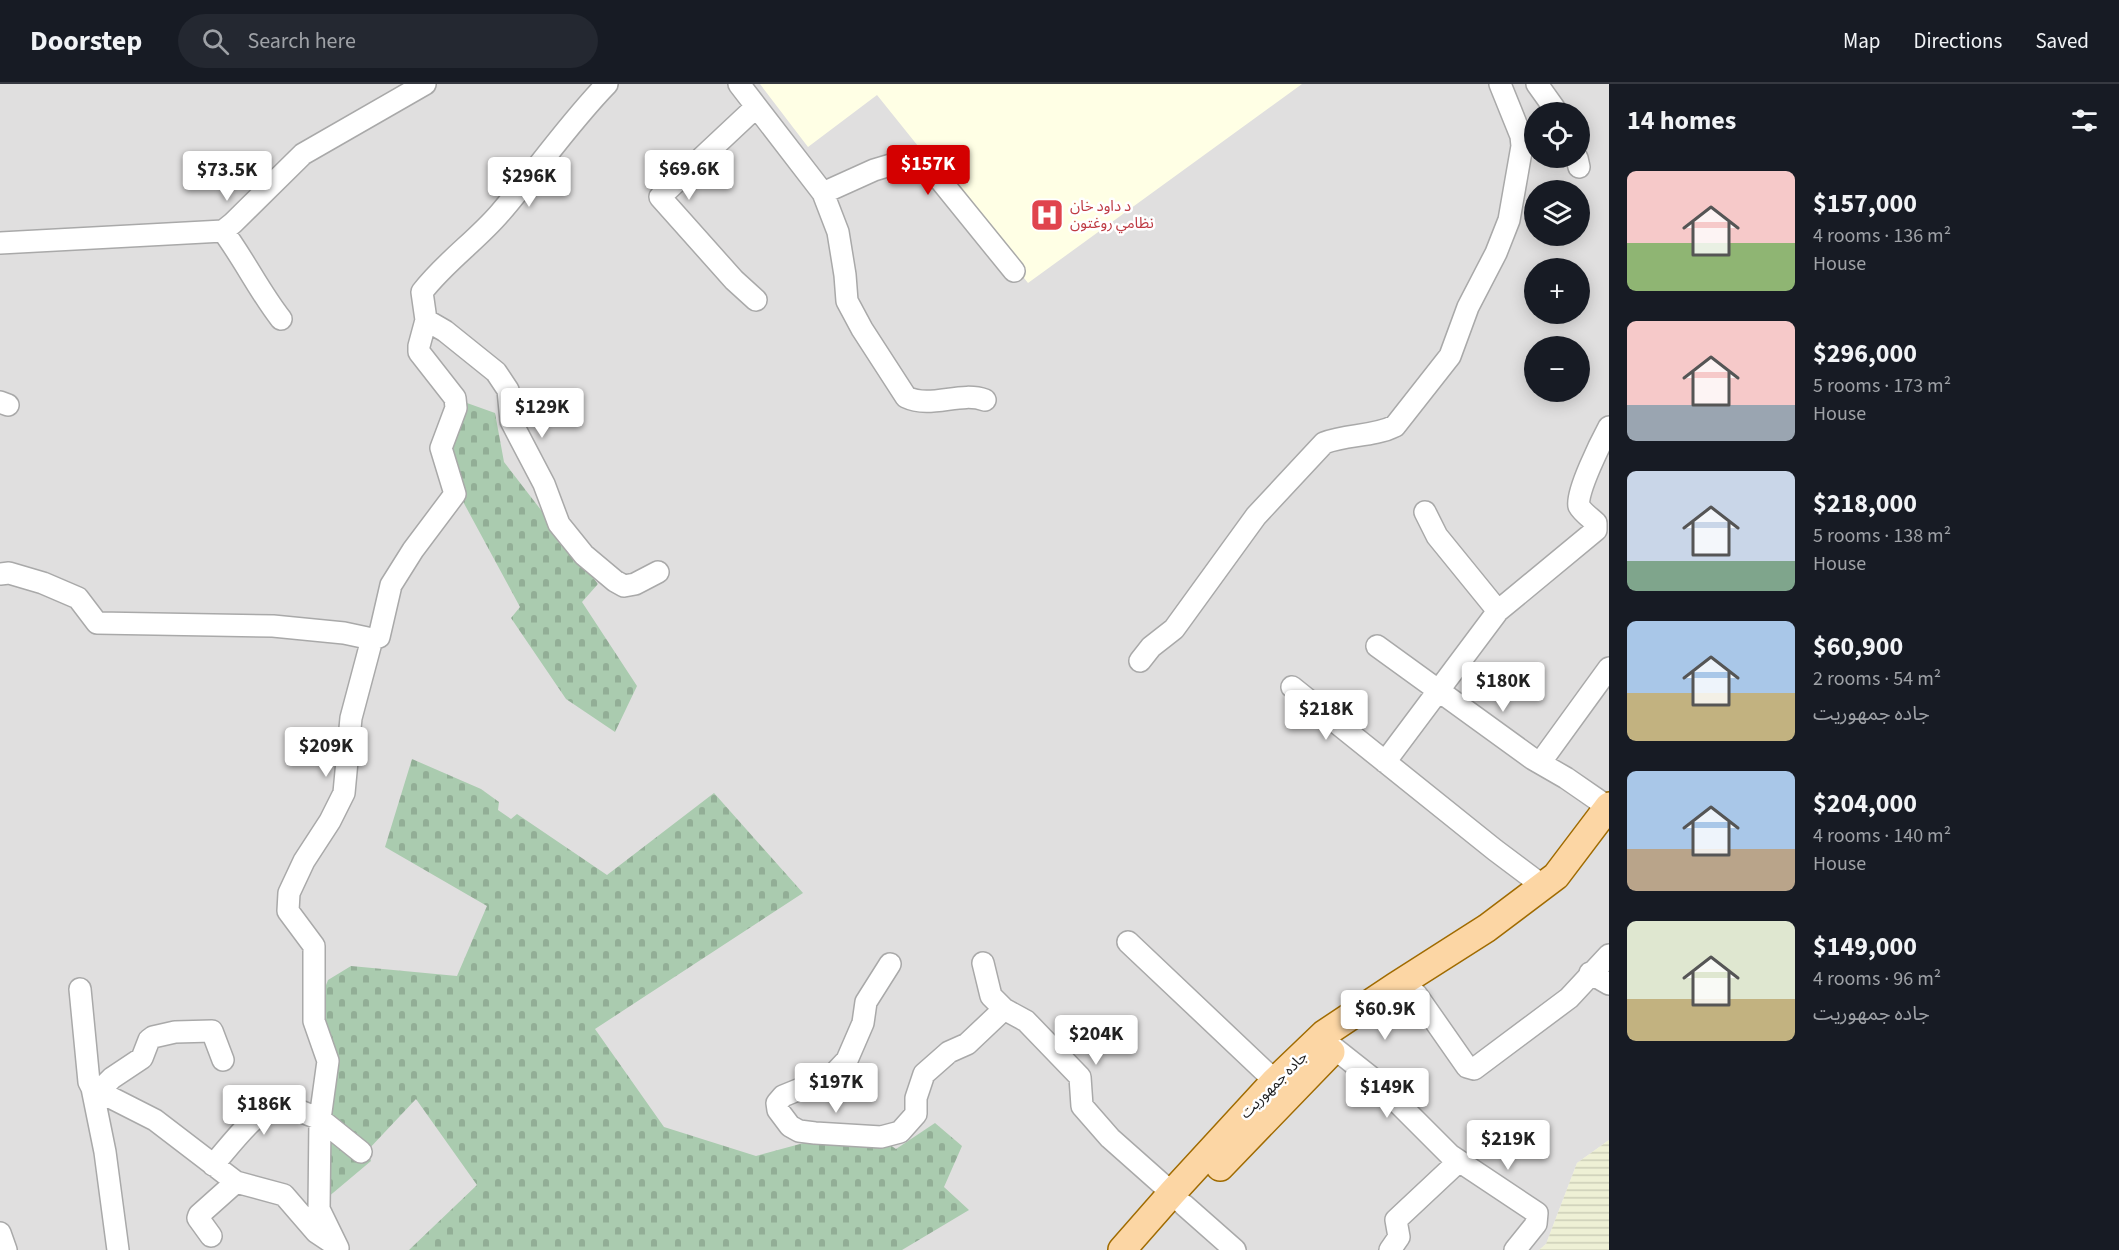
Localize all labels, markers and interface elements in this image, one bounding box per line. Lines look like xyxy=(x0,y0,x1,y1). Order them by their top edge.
search box xyxy=(178,14,598,68)
text: Doorstep xyxy=(30,21,142,61)
icon: search xyxy=(199,25,232,58)
text: Search here xyxy=(247,25,356,57)
text: Map xyxy=(1843,26,1881,56)
text: Directions xyxy=(1914,26,2002,56)
text: Saved xyxy=(2035,26,2089,56)
map controls xyxy=(1524,102,1590,402)
button: locate xyxy=(1524,102,1590,168)
text: 14 homes xyxy=(1627,102,1736,139)
icon: filters xyxy=(2068,104,2101,137)
pin: $157K xyxy=(886,145,970,196)
pin: $69.6K xyxy=(640,150,738,201)
text: $157K xyxy=(901,150,955,178)
pin: $73.5K xyxy=(178,151,276,202)
text: $69.6K xyxy=(659,155,719,183)
text: $73.5K xyxy=(197,156,257,184)
pin: $296K xyxy=(487,157,571,208)
text: $296K xyxy=(502,162,556,190)
button: layers xyxy=(1524,180,1590,246)
text: $157,000 xyxy=(1813,185,1917,222)
icon: home xyxy=(1675,195,1747,267)
place label: د داود خان نظامي روغتون xyxy=(1070,196,1154,234)
hospital icon: د داود خان نظامي روغتون xyxy=(1029,197,1065,233)
text: 4 rooms · 136 m² xyxy=(1813,222,1951,250)
text: House xyxy=(1813,250,1866,278)
button: + xyxy=(1524,258,1590,324)
text: $296,000 xyxy=(1813,335,1917,372)
button: − xyxy=(1524,336,1590,402)
icon: home xyxy=(1675,345,1747,417)
text: 5 rooms · 173 m² xyxy=(1813,372,1951,400)
pin: $129K xyxy=(500,388,584,439)
text: $129K xyxy=(515,393,569,421)
text: House xyxy=(1813,400,1866,428)
text: $218,000 xyxy=(1813,485,1917,522)
icon: home xyxy=(1675,495,1747,567)
text: 5 rooms · 138 m² xyxy=(1813,522,1951,550)
text: House xyxy=(1813,550,1866,578)
text: $60,900 xyxy=(1813,628,1903,665)
icon: home xyxy=(1675,645,1747,717)
pin: $180K xyxy=(1461,662,1545,713)
text: 2 rooms · 54 m² xyxy=(1813,665,1941,693)
text: $180K xyxy=(1476,667,1530,695)
pin: $218K xyxy=(1284,690,1368,741)
text: $218K xyxy=(1299,695,1353,723)
text: جاده جمهوریت xyxy=(1813,700,1930,728)
pin: $209K xyxy=(284,727,368,778)
text: $209K xyxy=(299,732,353,760)
text: $204,000 xyxy=(1813,785,1917,822)
icon: home xyxy=(1675,795,1747,867)
text: 4 rooms · 140 m² xyxy=(1813,822,1951,850)
text: House xyxy=(1813,850,1866,878)
text: $149,000 xyxy=(1813,928,1917,965)
icon: home xyxy=(1675,945,1747,1017)
text: 4 rooms · 96 m² xyxy=(1813,965,1941,993)
pin: $60.9K xyxy=(1336,990,1434,1041)
text: $60.9K xyxy=(1355,995,1415,1023)
text: جاده جمهوریت xyxy=(1813,1000,1930,1028)
pin: $204K xyxy=(1054,1015,1138,1066)
text: $204K xyxy=(1069,1020,1123,1048)
street label: جاده جمهوریت xyxy=(1236,1047,1312,1123)
pin: $197K xyxy=(794,1063,878,1114)
text: $197K xyxy=(809,1068,863,1096)
pin: $149K xyxy=(1345,1068,1429,1119)
text: $149K xyxy=(1360,1073,1414,1101)
pin: $186K xyxy=(222,1085,306,1136)
text: $186K xyxy=(237,1090,291,1118)
pin: $219K xyxy=(1466,1120,1550,1171)
text: $219K xyxy=(1481,1125,1535,1153)

